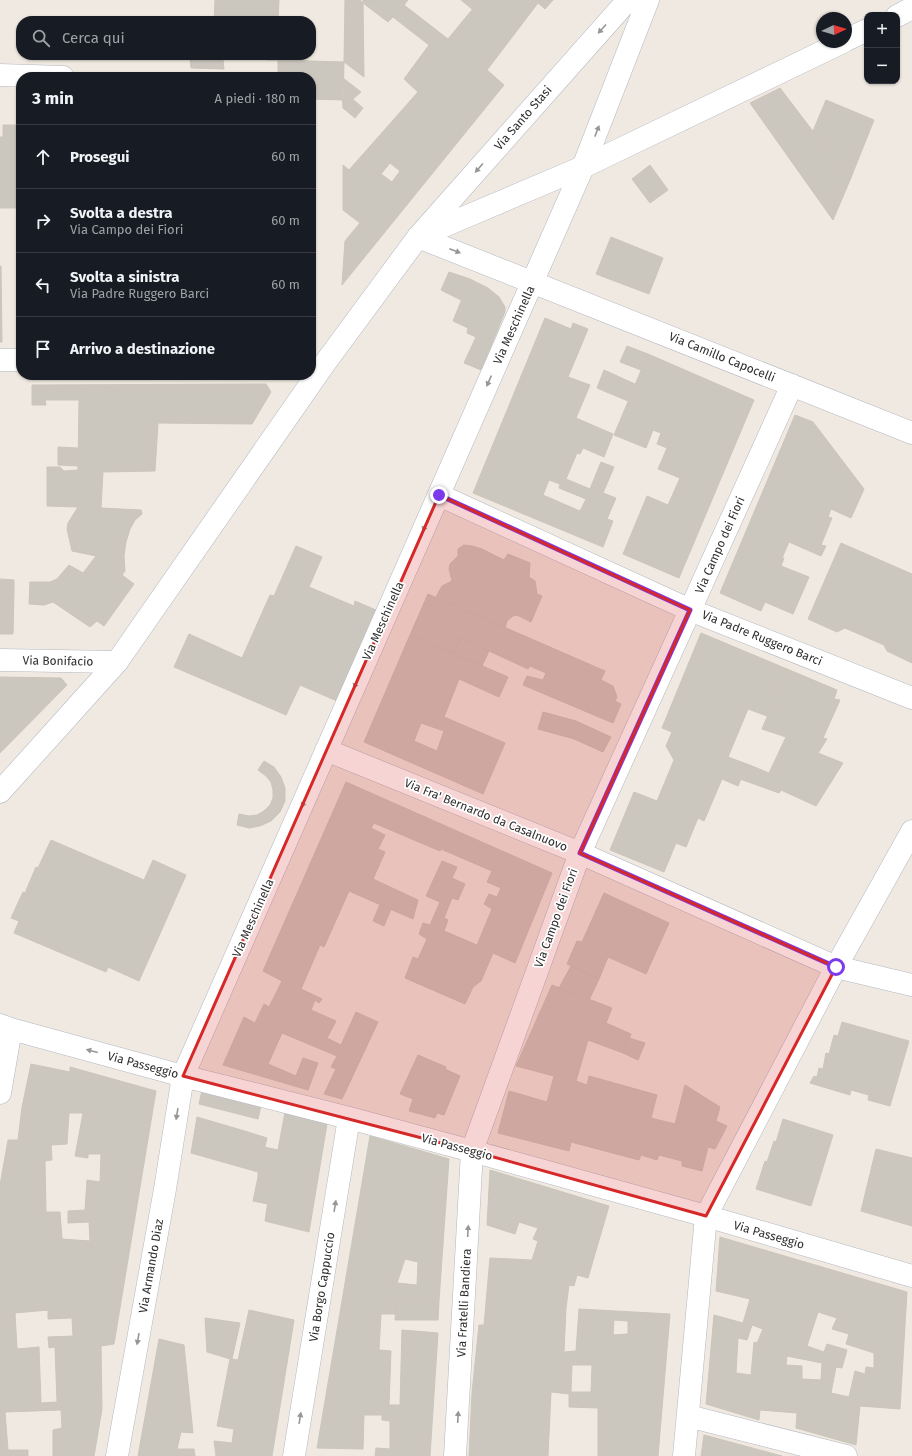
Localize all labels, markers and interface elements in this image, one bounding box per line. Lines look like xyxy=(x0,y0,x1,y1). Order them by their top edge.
north arrow xyxy=(816,12,852,48)
map controls xyxy=(864,12,900,84)
button: + xyxy=(864,12,900,48)
search box xyxy=(16,16,316,60)
one-way arrow xyxy=(598,24,607,34)
icon: search xyxy=(30,27,52,49)
text: Cerca qui xyxy=(62,29,125,47)
button: − xyxy=(864,48,900,84)
street label: Via Santo Stasi xyxy=(491,83,555,153)
text: 3 min xyxy=(32,88,74,109)
text: A piedi · 180 m xyxy=(215,91,300,106)
one-way arrow xyxy=(595,124,601,136)
icon: ahead xyxy=(32,146,54,168)
text: Prosegui xyxy=(70,148,129,166)
text: 60 m xyxy=(271,149,300,164)
one-way arrow xyxy=(474,163,484,173)
text: Svolta a destra xyxy=(70,204,172,222)
icon: right xyxy=(32,210,54,232)
text: 60 m xyxy=(271,213,300,228)
text: Via Campo dei Fiori xyxy=(70,222,183,237)
one-way arrow xyxy=(449,248,461,254)
text: Svolta a sinistra xyxy=(70,268,180,286)
icon: left xyxy=(32,274,54,296)
text: 60 m xyxy=(271,277,300,292)
street label: Via Meschinella xyxy=(490,284,538,366)
text: Via Padre Ruggero Barci xyxy=(70,286,209,301)
street label: Via Camillo Capocelli xyxy=(667,329,777,385)
icon: arrive xyxy=(32,338,54,360)
text: Arrivo a destinazione xyxy=(70,340,215,358)
one-way arrow xyxy=(486,376,492,387)
route end xyxy=(430,486,448,504)
street label: Via Campo dei Fiori xyxy=(692,494,748,596)
one-way arrow xyxy=(422,520,428,532)
street label: Via Meschinella xyxy=(359,580,407,662)
street label: Via Padre Ruggero Barci xyxy=(700,607,824,669)
street label: Via Bonifacio xyxy=(22,653,94,669)
one-way arrow xyxy=(353,678,359,689)
street label: Via Fra' Bernardo da Casalnuovo xyxy=(402,776,570,854)
one-way arrow xyxy=(300,796,307,808)
street label: Via Campo dei Fiori xyxy=(532,866,580,970)
street label: Via Meschinella xyxy=(229,877,277,959)
route start xyxy=(827,958,845,976)
one-way arrow xyxy=(85,1048,97,1054)
street label: Via Passeggio xyxy=(106,1049,180,1081)
one-way arrow xyxy=(174,1108,180,1120)
street label: Via Passeggio xyxy=(420,1131,494,1163)
one-way arrow xyxy=(332,1200,338,1212)
street label: Via Armando Diaz xyxy=(136,1218,166,1314)
street label: Via Passeggio xyxy=(732,1218,806,1252)
one-way arrow xyxy=(464,1225,471,1237)
street label: Via Borgo Cappuccio xyxy=(306,1231,338,1343)
street label: Via Fratelli Bandiera xyxy=(454,1248,474,1358)
one-way arrow xyxy=(135,1333,141,1345)
one-way arrow xyxy=(297,1411,303,1424)
one-way arrow xyxy=(454,1411,461,1423)

